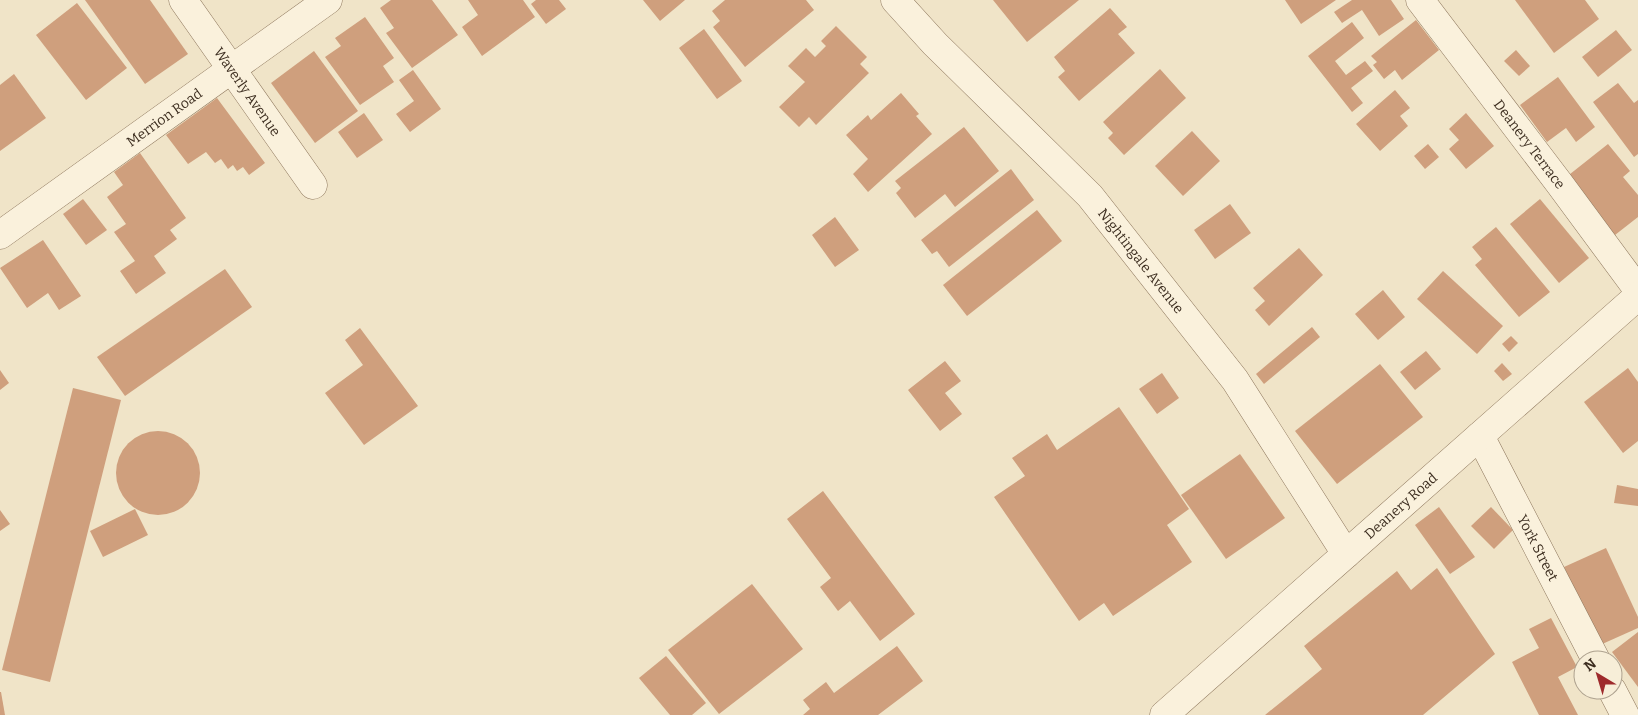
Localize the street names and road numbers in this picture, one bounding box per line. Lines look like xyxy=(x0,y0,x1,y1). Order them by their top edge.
street label: Waverly Avenue xyxy=(210,44,284,139)
street label: Merrion Road xyxy=(123,85,205,150)
street label: Deanery Terrace xyxy=(1490,96,1569,192)
street label: Nightingale Avenue xyxy=(1094,205,1188,317)
street label: Deanery Road xyxy=(1361,469,1441,542)
street label: York Street xyxy=(1514,512,1562,584)

